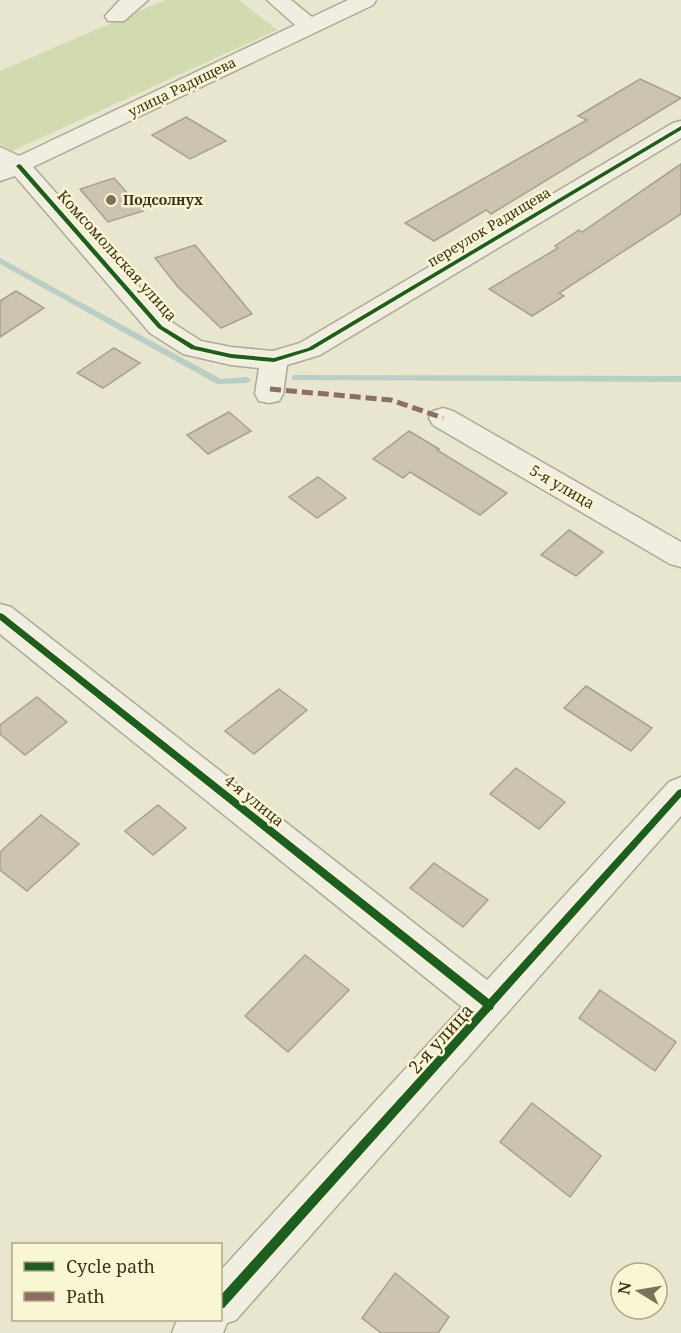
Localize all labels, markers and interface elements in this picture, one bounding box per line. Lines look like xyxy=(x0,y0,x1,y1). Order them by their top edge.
street label: улица Радищева xyxy=(125,52,239,121)
street label: переулок Радищева xyxy=(424,182,554,271)
street label: Комсомольская улица xyxy=(54,186,182,325)
place label: Подсолнух xyxy=(123,190,203,209)
marker: Подсолнух xyxy=(104,193,118,207)
street label: 5-я улица xyxy=(526,460,599,513)
street label: 4-я улица xyxy=(220,770,289,831)
street label: 2-я улица xyxy=(403,998,478,1078)
legend xyxy=(12,1243,222,1321)
text: Cycle path xyxy=(66,1254,155,1278)
north arrow xyxy=(609,1261,669,1321)
text: N xyxy=(612,1279,636,1296)
text: Path xyxy=(66,1284,105,1308)

